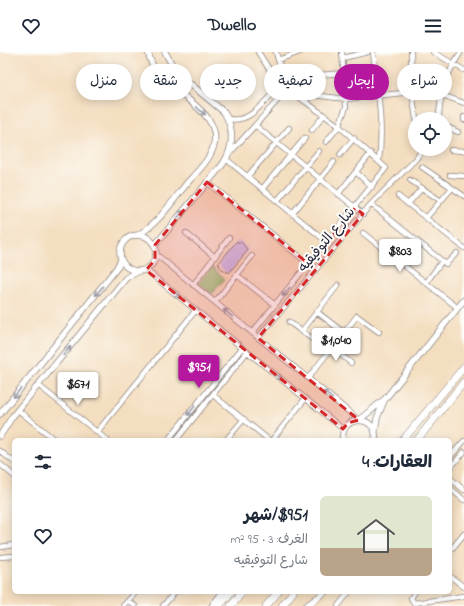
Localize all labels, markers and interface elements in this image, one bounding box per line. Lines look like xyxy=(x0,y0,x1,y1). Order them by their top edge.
text: Dwello xyxy=(208,13,256,39)
icon: heart xyxy=(20,15,42,37)
icon: menu xyxy=(422,15,444,37)
chip: منزل xyxy=(76,64,132,100)
chip: شقة xyxy=(140,64,192,100)
chip: جديد xyxy=(200,64,256,100)
chip: تصفية xyxy=(264,64,326,100)
chip: إيجار xyxy=(334,64,389,100)
chip: شراء xyxy=(397,64,452,100)
one-way arrow xyxy=(195,106,205,115)
map controls xyxy=(408,112,452,156)
button: locate xyxy=(408,112,452,156)
street label: شارع التوفيقيه xyxy=(293,203,361,277)
one-way arrow xyxy=(175,210,184,220)
pin: $803 xyxy=(376,239,424,273)
text: $803 xyxy=(388,242,412,261)
one-way arrow xyxy=(94,286,103,297)
one-way arrow xyxy=(281,287,290,297)
one-way arrow xyxy=(171,289,182,298)
one-way arrow xyxy=(222,309,233,317)
pin: $1,040 xyxy=(303,328,369,362)
text: $1,040 xyxy=(321,331,351,350)
one-way arrow xyxy=(62,345,71,356)
pin: $951 xyxy=(175,355,223,389)
text: $951 xyxy=(187,358,211,377)
pin: $671 xyxy=(54,372,102,406)
one-way arrow xyxy=(272,372,283,380)
text: $671 xyxy=(66,375,90,394)
one-way arrow xyxy=(13,387,22,398)
one-way arrow xyxy=(323,391,334,399)
one-way arrow xyxy=(187,406,196,416)
text: العقارات: 4 xyxy=(362,450,432,475)
icon: filters xyxy=(32,451,54,473)
text: $951/شهر xyxy=(244,503,308,528)
icon: home xyxy=(352,512,400,560)
icon: heart xyxy=(32,525,54,547)
text: الغرف: 3 · 95 m² xyxy=(230,530,308,549)
text: شارع التوفيقيه xyxy=(234,551,308,570)

